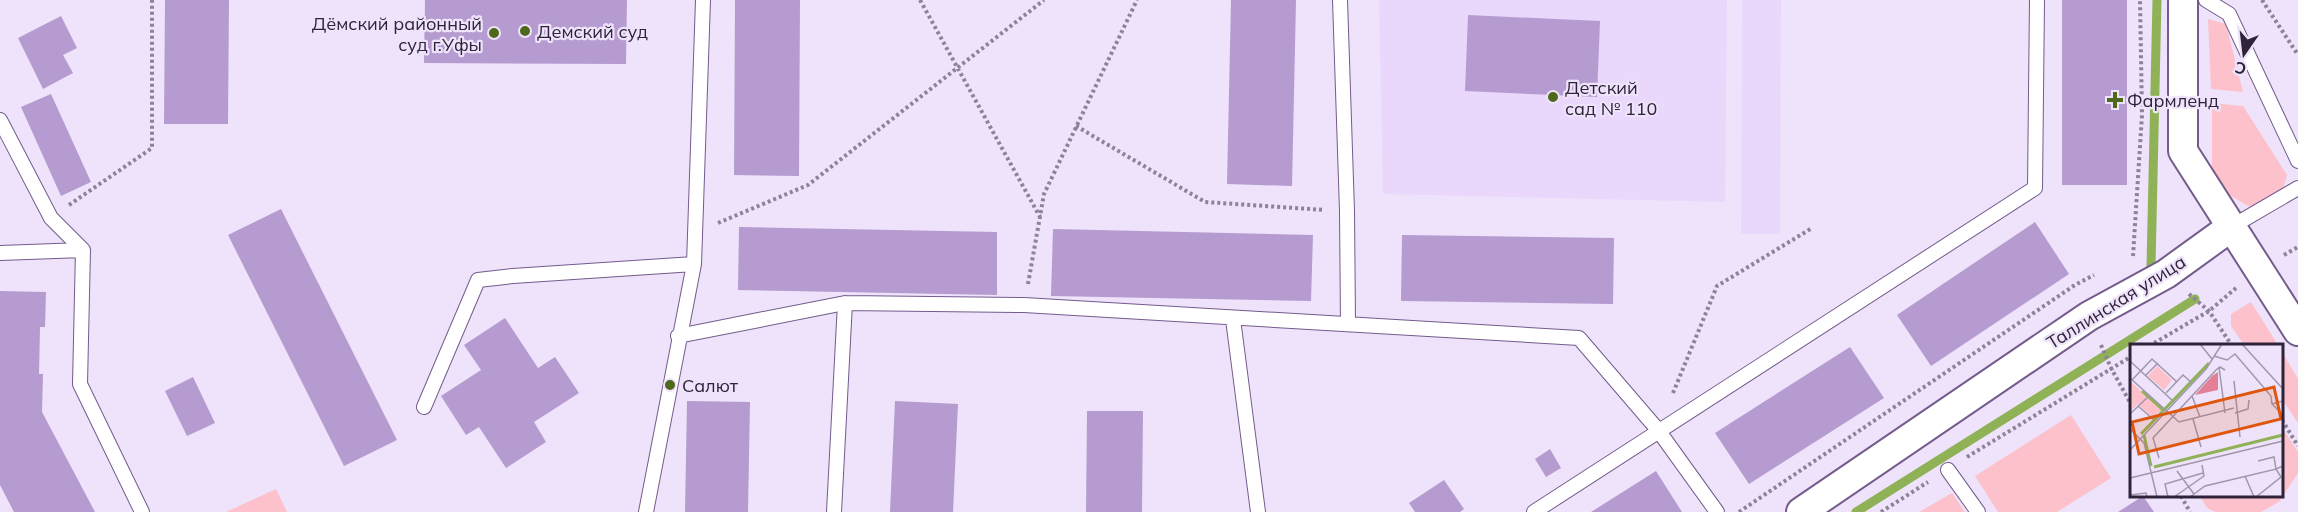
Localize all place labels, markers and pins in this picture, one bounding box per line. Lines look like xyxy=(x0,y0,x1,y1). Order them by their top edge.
place label: Дёмский районный суд г.Уфы xyxy=(312,12,482,56)
place label: Демский суд xyxy=(537,20,648,43)
marker: Демский суд xyxy=(518,24,532,38)
marker: Дёмский районный суд г.Уфы xyxy=(487,26,501,40)
place label: Детский сад № 110 xyxy=(1565,76,1657,120)
place label: Фармленд xyxy=(2127,89,2219,112)
marker: Детский сад № 110 xyxy=(1546,90,1560,104)
marker: Фармленд xyxy=(2108,93,2122,107)
place label: Салют xyxy=(682,374,739,397)
marker: Салют xyxy=(663,378,677,392)

